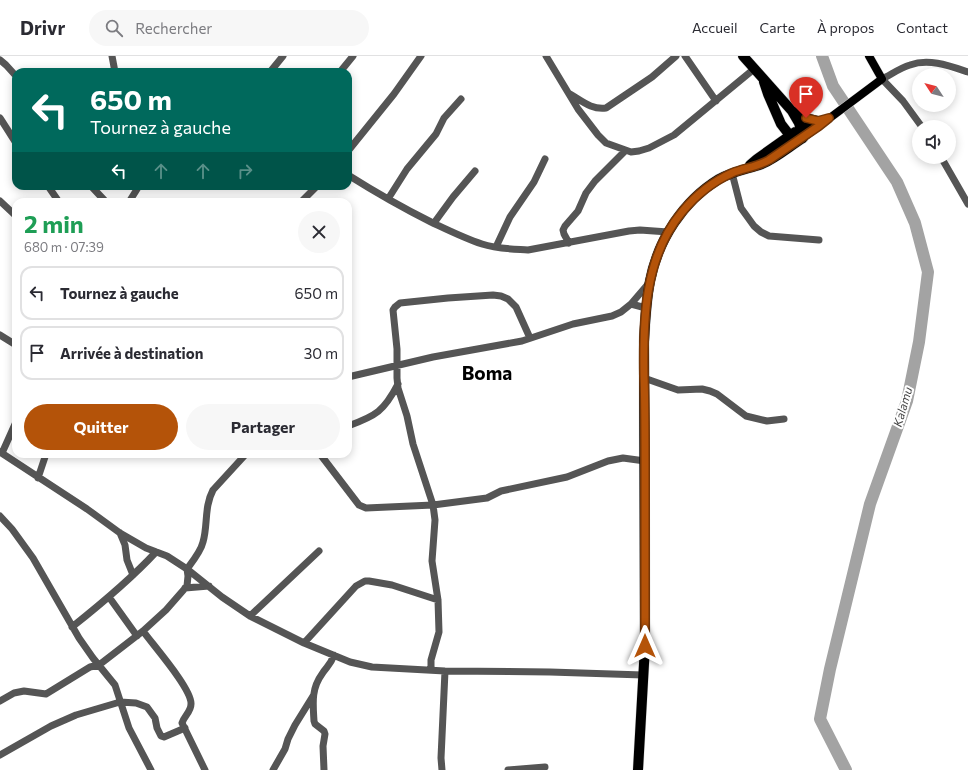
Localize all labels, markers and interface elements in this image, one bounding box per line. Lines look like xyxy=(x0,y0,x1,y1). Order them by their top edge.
search box xyxy=(89,10,369,46)
text: Drivr xyxy=(20,16,65,39)
icon: search xyxy=(103,17,125,39)
text: Rechercher xyxy=(135,19,212,37)
text: Accueil xyxy=(692,19,738,36)
text: Carte xyxy=(760,19,795,36)
text: À propos xyxy=(817,19,874,36)
text: Contact xyxy=(896,19,948,36)
north arrow xyxy=(912,68,956,112)
map controls xyxy=(912,68,956,164)
pin xyxy=(789,77,823,118)
text: 650 m xyxy=(90,82,172,116)
icon: arrive xyxy=(795,83,817,105)
icon: left xyxy=(24,84,76,136)
text: Tournez à gauche xyxy=(90,116,231,138)
button: sound xyxy=(912,120,956,164)
icon: left xyxy=(108,160,130,182)
icon: ahead xyxy=(150,160,172,182)
icon: ahead xyxy=(192,160,214,182)
icon: right xyxy=(234,160,256,182)
text: 2 min xyxy=(24,209,84,238)
button: close xyxy=(298,211,340,253)
text: 680 m · 07:39 xyxy=(24,239,104,255)
icon: left xyxy=(26,282,48,304)
text: Tournez à gauche xyxy=(60,284,179,302)
text: 650 m xyxy=(295,284,338,302)
icon: arrive xyxy=(26,342,48,364)
text: Arrivée à destination xyxy=(60,344,203,362)
text: 30 m xyxy=(304,344,338,362)
district label: Boma xyxy=(462,361,512,384)
water label: Kalamu xyxy=(890,385,914,428)
button: Quitter xyxy=(24,404,178,450)
button: Partager xyxy=(186,404,340,450)
position arrow xyxy=(624,625,666,667)

